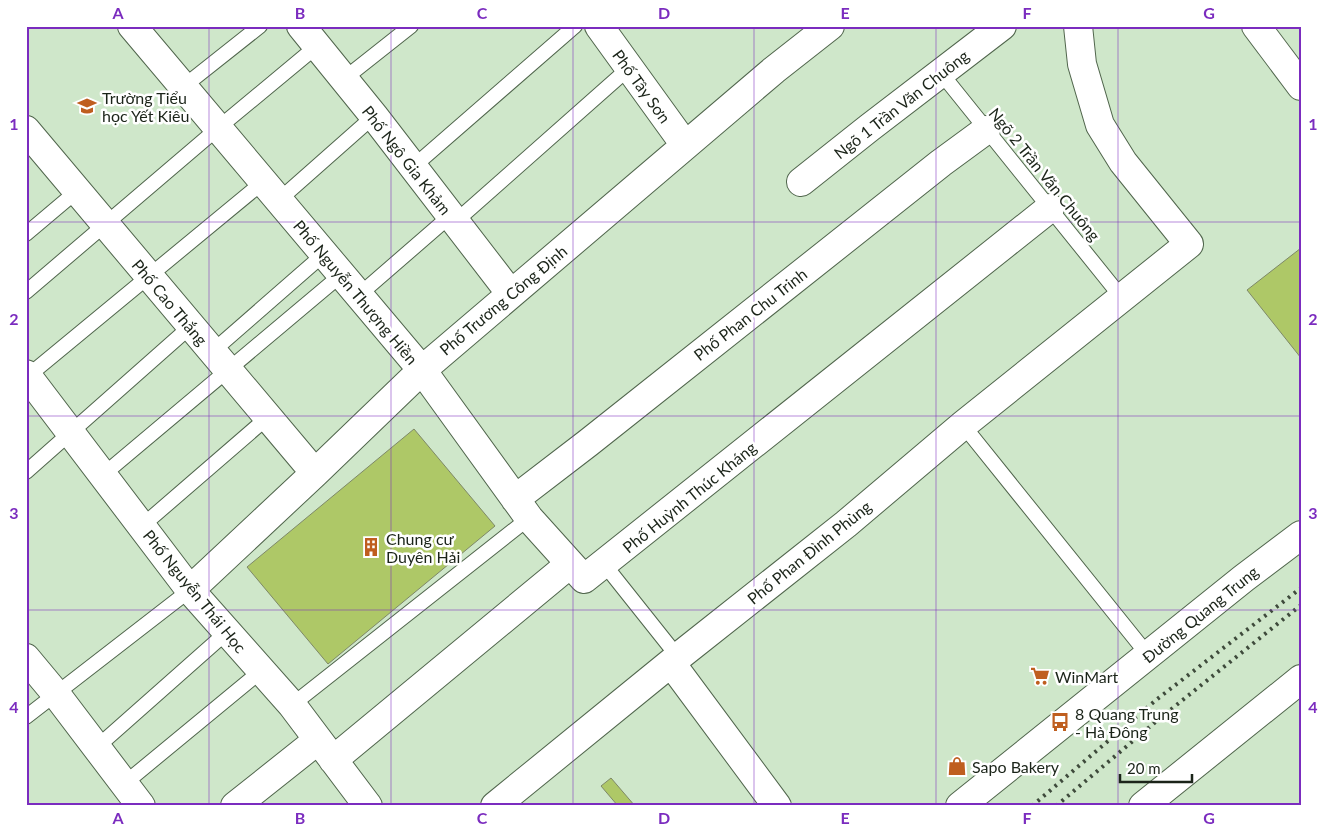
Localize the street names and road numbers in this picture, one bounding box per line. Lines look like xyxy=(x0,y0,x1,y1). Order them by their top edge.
street label: Phố Tây Sơn xyxy=(609,46,675,126)
street label: Ngõ 1 Trần Văn Chuông xyxy=(830,46,972,162)
street label: Phố Ngô Gia Khảm xyxy=(359,102,455,218)
street label: Ngõ 2 Trần Văn Chuông xyxy=(985,104,1105,244)
street label: Phố Nguyễn Thượng Hiền xyxy=(290,216,422,368)
street label: Phố Trương Công Định xyxy=(435,241,571,359)
street label: Phố Cao Thắng xyxy=(129,255,211,349)
street label: Phố Phan Chu Trinh xyxy=(690,264,810,364)
street label: Phố Huỳnh Thúc Kháng xyxy=(619,437,759,557)
street label: Phố Phan Đình Phùng xyxy=(743,496,875,608)
street label: Phố Nguyễn Thái Học xyxy=(140,526,251,657)
street label: Đường Quang Trung xyxy=(1138,561,1262,667)

